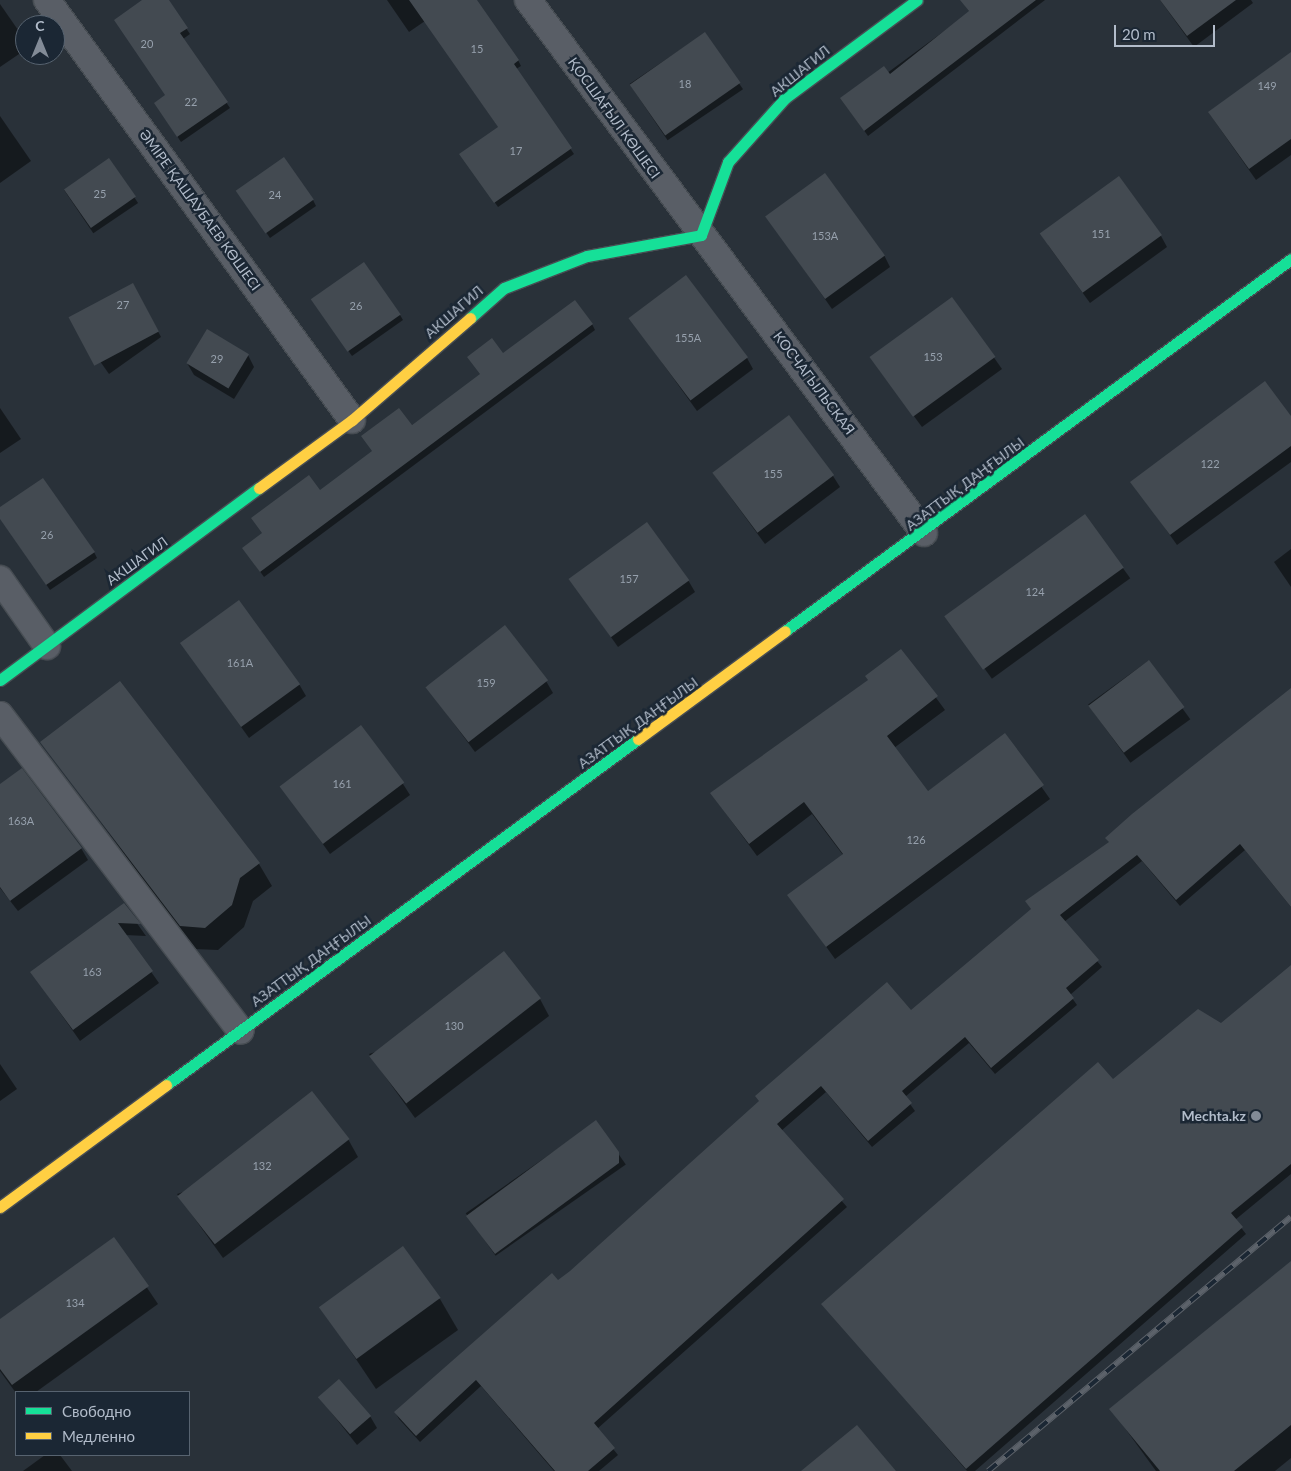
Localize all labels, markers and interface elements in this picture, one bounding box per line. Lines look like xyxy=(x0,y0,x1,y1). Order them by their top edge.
north arrow xyxy=(15,15,65,65)
scale bar xyxy=(1116,15,1217,47)
text: С xyxy=(35,17,45,34)
text: 20 m xyxy=(1122,25,1156,43)
house number: 20 xyxy=(141,37,153,51)
house number: 15 xyxy=(471,42,483,56)
street label: АКШАГИЛ xyxy=(767,42,833,100)
street label: ҚОСШАҒЫЛ КӨШЕСІ xyxy=(564,54,664,182)
house number: 18 xyxy=(679,77,691,91)
house number: 149 xyxy=(1257,79,1277,93)
house number: 22 xyxy=(185,95,197,109)
street label: ӘМІРЕ ҚАШАУБАЕВ КӨШЕСІ xyxy=(136,126,264,294)
house number: 17 xyxy=(510,144,522,158)
house number: 25 xyxy=(94,187,106,201)
house number: 24 xyxy=(269,188,281,202)
house number: 151 xyxy=(1091,227,1111,241)
house number: 153А xyxy=(812,229,838,243)
street label: АКШАГИЛ xyxy=(421,282,487,342)
house number: 27 xyxy=(117,298,129,312)
house number: 26 xyxy=(350,299,362,313)
street label: КОСЧАГЫЛЬСКАЯ xyxy=(770,328,858,438)
house number: 155А xyxy=(675,331,701,345)
house number: 153 xyxy=(923,350,943,364)
house number: 29 xyxy=(211,352,223,366)
street label: АЗАТТЫҚ ДАҢҒЫЛЫ xyxy=(902,434,1028,534)
house number: 122 xyxy=(1200,457,1220,471)
house number: 155 xyxy=(763,467,783,481)
house number: 26 xyxy=(41,528,53,542)
street label: АКШАГИЛ xyxy=(103,533,171,589)
house number: 157 xyxy=(619,572,639,586)
house number: 124 xyxy=(1025,585,1045,599)
house number: 161А xyxy=(227,656,253,670)
street label: АЗАТТЫҚ ДАҢҒЫЛЫ xyxy=(575,674,701,772)
house number: 159 xyxy=(476,676,496,690)
house number: 161 xyxy=(332,777,352,791)
house number: 163А xyxy=(8,814,34,828)
house number: 126 xyxy=(906,833,926,847)
street label: АЗАТТЫҚ ДАҢҒЫЛЫ xyxy=(248,912,374,1010)
house number: 163 xyxy=(82,965,102,979)
house number: 130 xyxy=(444,1019,464,1033)
place label: Mechta.kz xyxy=(1181,1108,1246,1124)
marker: Mechta.kz xyxy=(1250,1110,1262,1122)
house number: 132 xyxy=(252,1159,272,1173)
house number: 134 xyxy=(65,1296,85,1310)
legend xyxy=(15,1391,190,1456)
text: Свободно xyxy=(62,1402,131,1420)
text: Медленно xyxy=(62,1427,135,1445)

